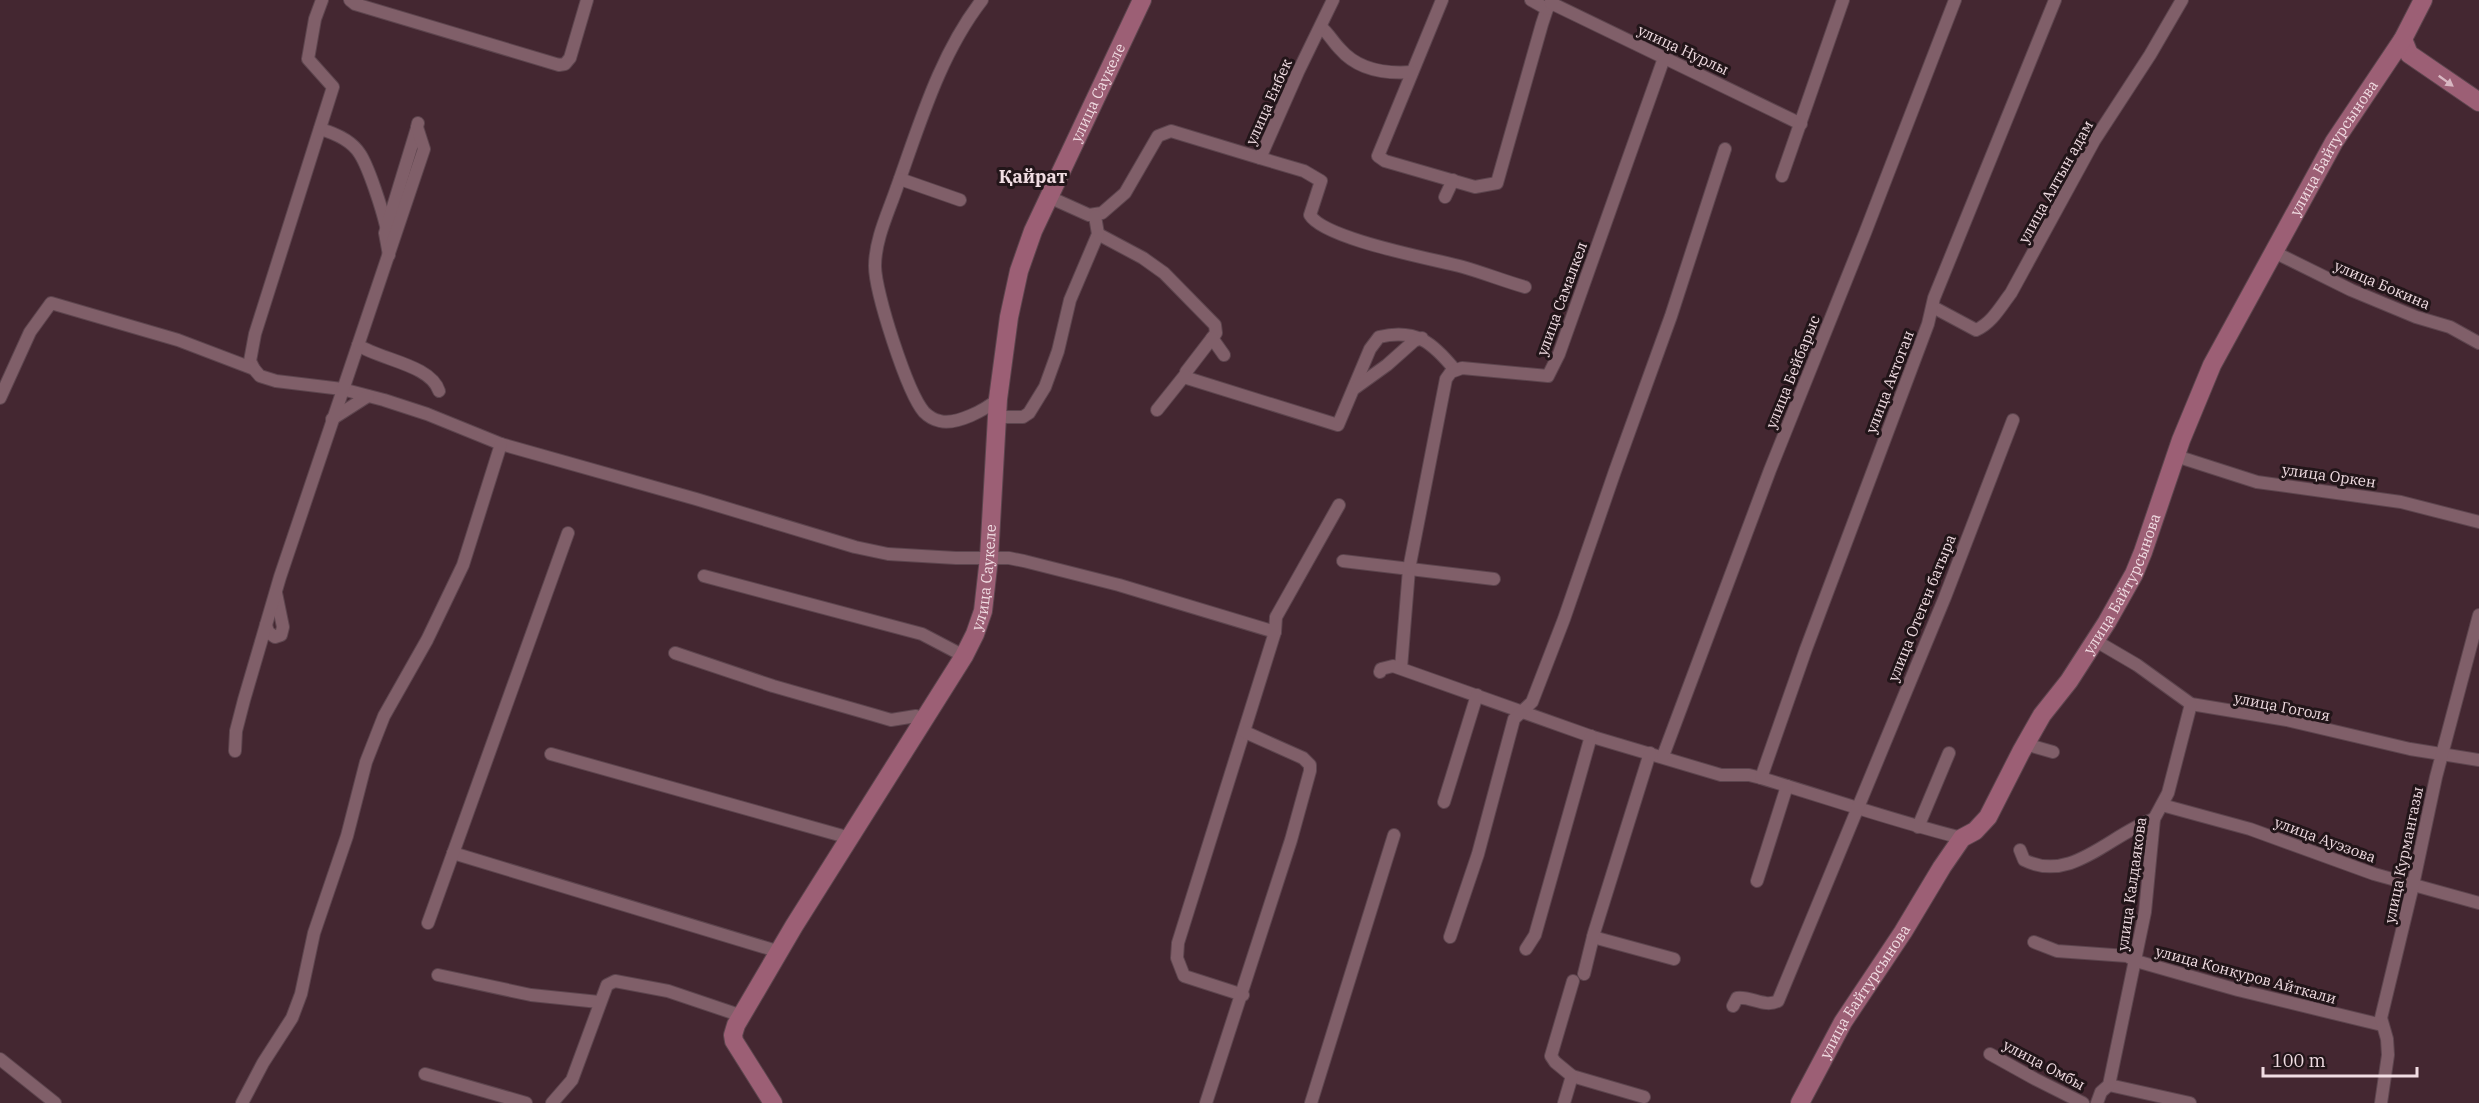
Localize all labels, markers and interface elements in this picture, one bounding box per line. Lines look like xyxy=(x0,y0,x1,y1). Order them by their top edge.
street label: улица Нурлы xyxy=(1635,20,1732,79)
street label: улица Саукеле xyxy=(1066,40,1129,145)
street label: улица Енбек xyxy=(1241,55,1296,148)
one-way arrow xyxy=(2438,75,2454,87)
street label: улица Байтурсынова xyxy=(2285,76,2382,219)
street label: улица Алтын адам xyxy=(2014,117,2097,247)
district label: Қайрат xyxy=(999,165,1067,188)
street label: улица Самалкел xyxy=(1532,239,1591,358)
street label: улица Бокина xyxy=(2331,256,2433,313)
street label: улица Бейбарыс xyxy=(1761,312,1824,431)
street label: улица Актоган xyxy=(1861,328,1918,436)
street label: улица Оркен xyxy=(2281,460,2377,491)
street label: улица Байтурсынова xyxy=(2079,511,2164,658)
street label: улица Саукеле xyxy=(967,524,1000,633)
street label: улица Отеген батыра xyxy=(1883,531,1960,684)
street label: улица Гоголя xyxy=(2232,688,2332,725)
street label: улица Курмангазы xyxy=(2380,785,2427,925)
street label: улица Ауэзова xyxy=(2272,812,2378,867)
street label: улица Калдаякова xyxy=(2113,816,2150,952)
street label: улица Байтурсынова xyxy=(1815,921,1914,1062)
street label: улица Конкуров Айткали xyxy=(2154,941,2339,1008)
street label: улица Омбы xyxy=(2000,1035,2089,1094)
scale bar xyxy=(2263,1040,2418,1078)
text: 100 m xyxy=(2272,1049,2326,1072)

